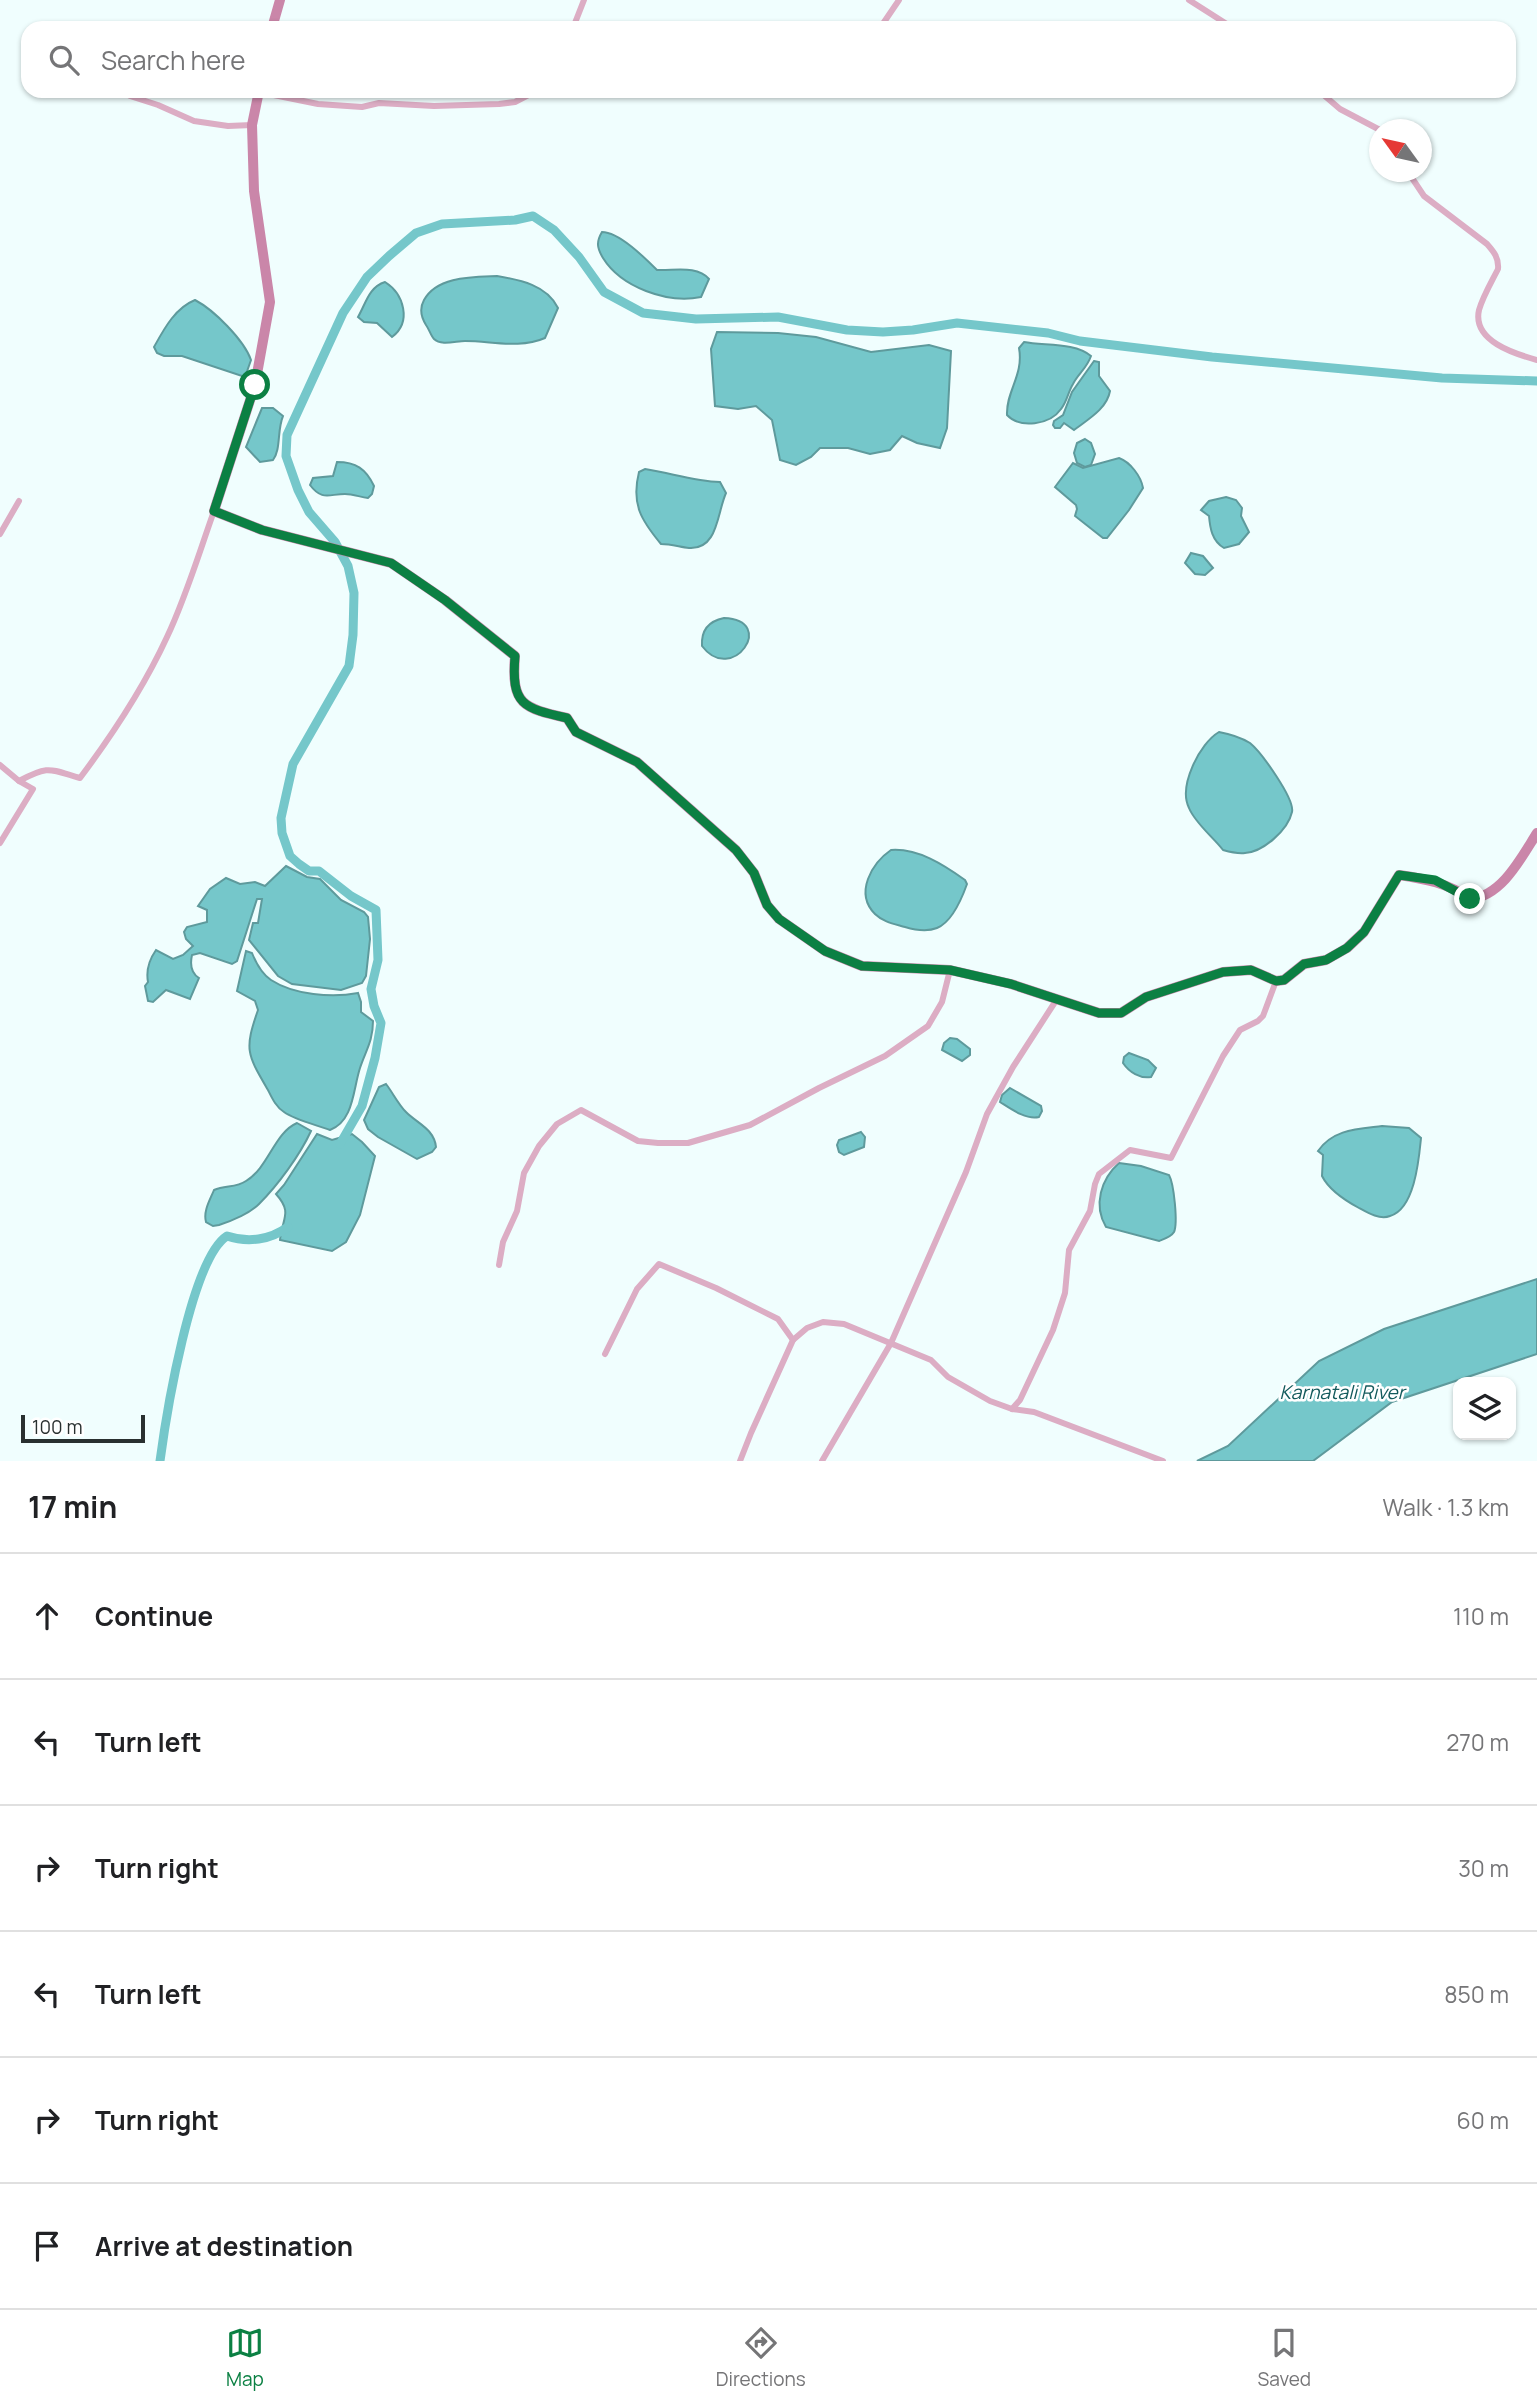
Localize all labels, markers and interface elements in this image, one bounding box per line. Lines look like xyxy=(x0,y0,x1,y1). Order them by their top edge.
search box xyxy=(21,21,1516,98)
icon: search xyxy=(45,41,83,79)
text: Search here xyxy=(101,42,246,78)
north arrow xyxy=(1369,119,1432,182)
route start xyxy=(239,369,270,400)
route end xyxy=(1454,883,1485,914)
map controls xyxy=(1453,1377,1516,1440)
button: layers xyxy=(1453,1377,1516,1440)
water label: Karnatali River xyxy=(1279,1379,1407,1405)
scale bar xyxy=(21,1412,145,1444)
text: 100 m xyxy=(32,1414,83,1440)
text: 17 min xyxy=(28,1486,117,1527)
text: Walk · 1.3 km xyxy=(1382,1491,1509,1523)
icon: ahead xyxy=(28,1597,66,1635)
text: Continue xyxy=(95,1598,213,1634)
text: 110 m xyxy=(1453,1600,1509,1632)
icon: left xyxy=(28,1723,66,1761)
text: Turn left xyxy=(95,1724,202,1760)
text: 270 m xyxy=(1446,1726,1509,1758)
icon: right xyxy=(28,1849,66,1887)
text: Turn right xyxy=(95,1850,219,1886)
text: 30 m xyxy=(1458,1852,1509,1884)
icon: left xyxy=(28,1975,66,2013)
text: Turn left xyxy=(95,1976,202,2012)
text: 850 m xyxy=(1444,1978,1509,2010)
icon: right xyxy=(28,2101,66,2139)
text: Turn right xyxy=(95,2102,219,2138)
text: 60 m xyxy=(1457,2104,1509,2136)
icon: arrive xyxy=(28,2227,66,2265)
text: Arrive at destination xyxy=(95,2228,353,2264)
tab: Map xyxy=(226,2324,264,2392)
tab: Directions xyxy=(716,2324,806,2392)
tab: Saved xyxy=(1258,2324,1311,2392)

